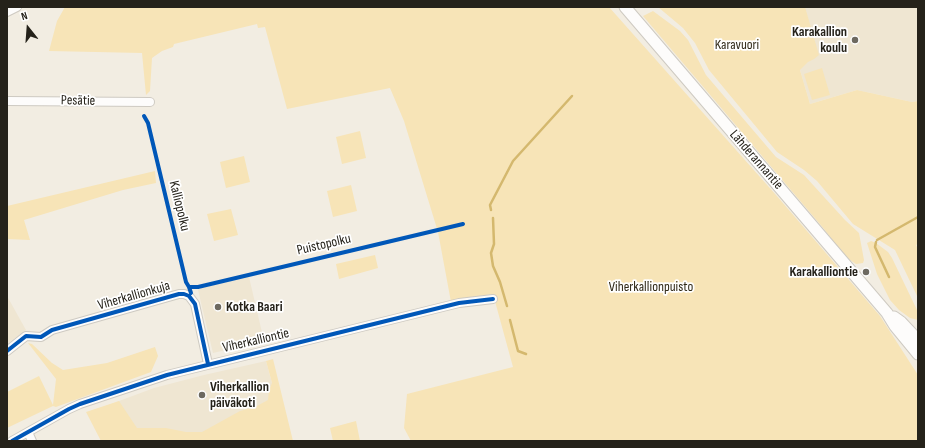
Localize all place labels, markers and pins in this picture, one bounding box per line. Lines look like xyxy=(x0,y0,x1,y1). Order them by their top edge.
place label: Karakallion koulu xyxy=(792,24,847,56)
marker: Karakallion koulu xyxy=(850,35,860,45)
place label: Karakalliontie xyxy=(790,264,858,280)
marker: Karakalliontie xyxy=(861,267,871,277)
place label: Kotka Baari xyxy=(226,299,282,315)
marker: Kotka Baari xyxy=(213,302,223,312)
place label: Viherkallion päiväkoti xyxy=(210,379,269,412)
marker: Viherkallion päiväkoti xyxy=(197,390,207,400)

